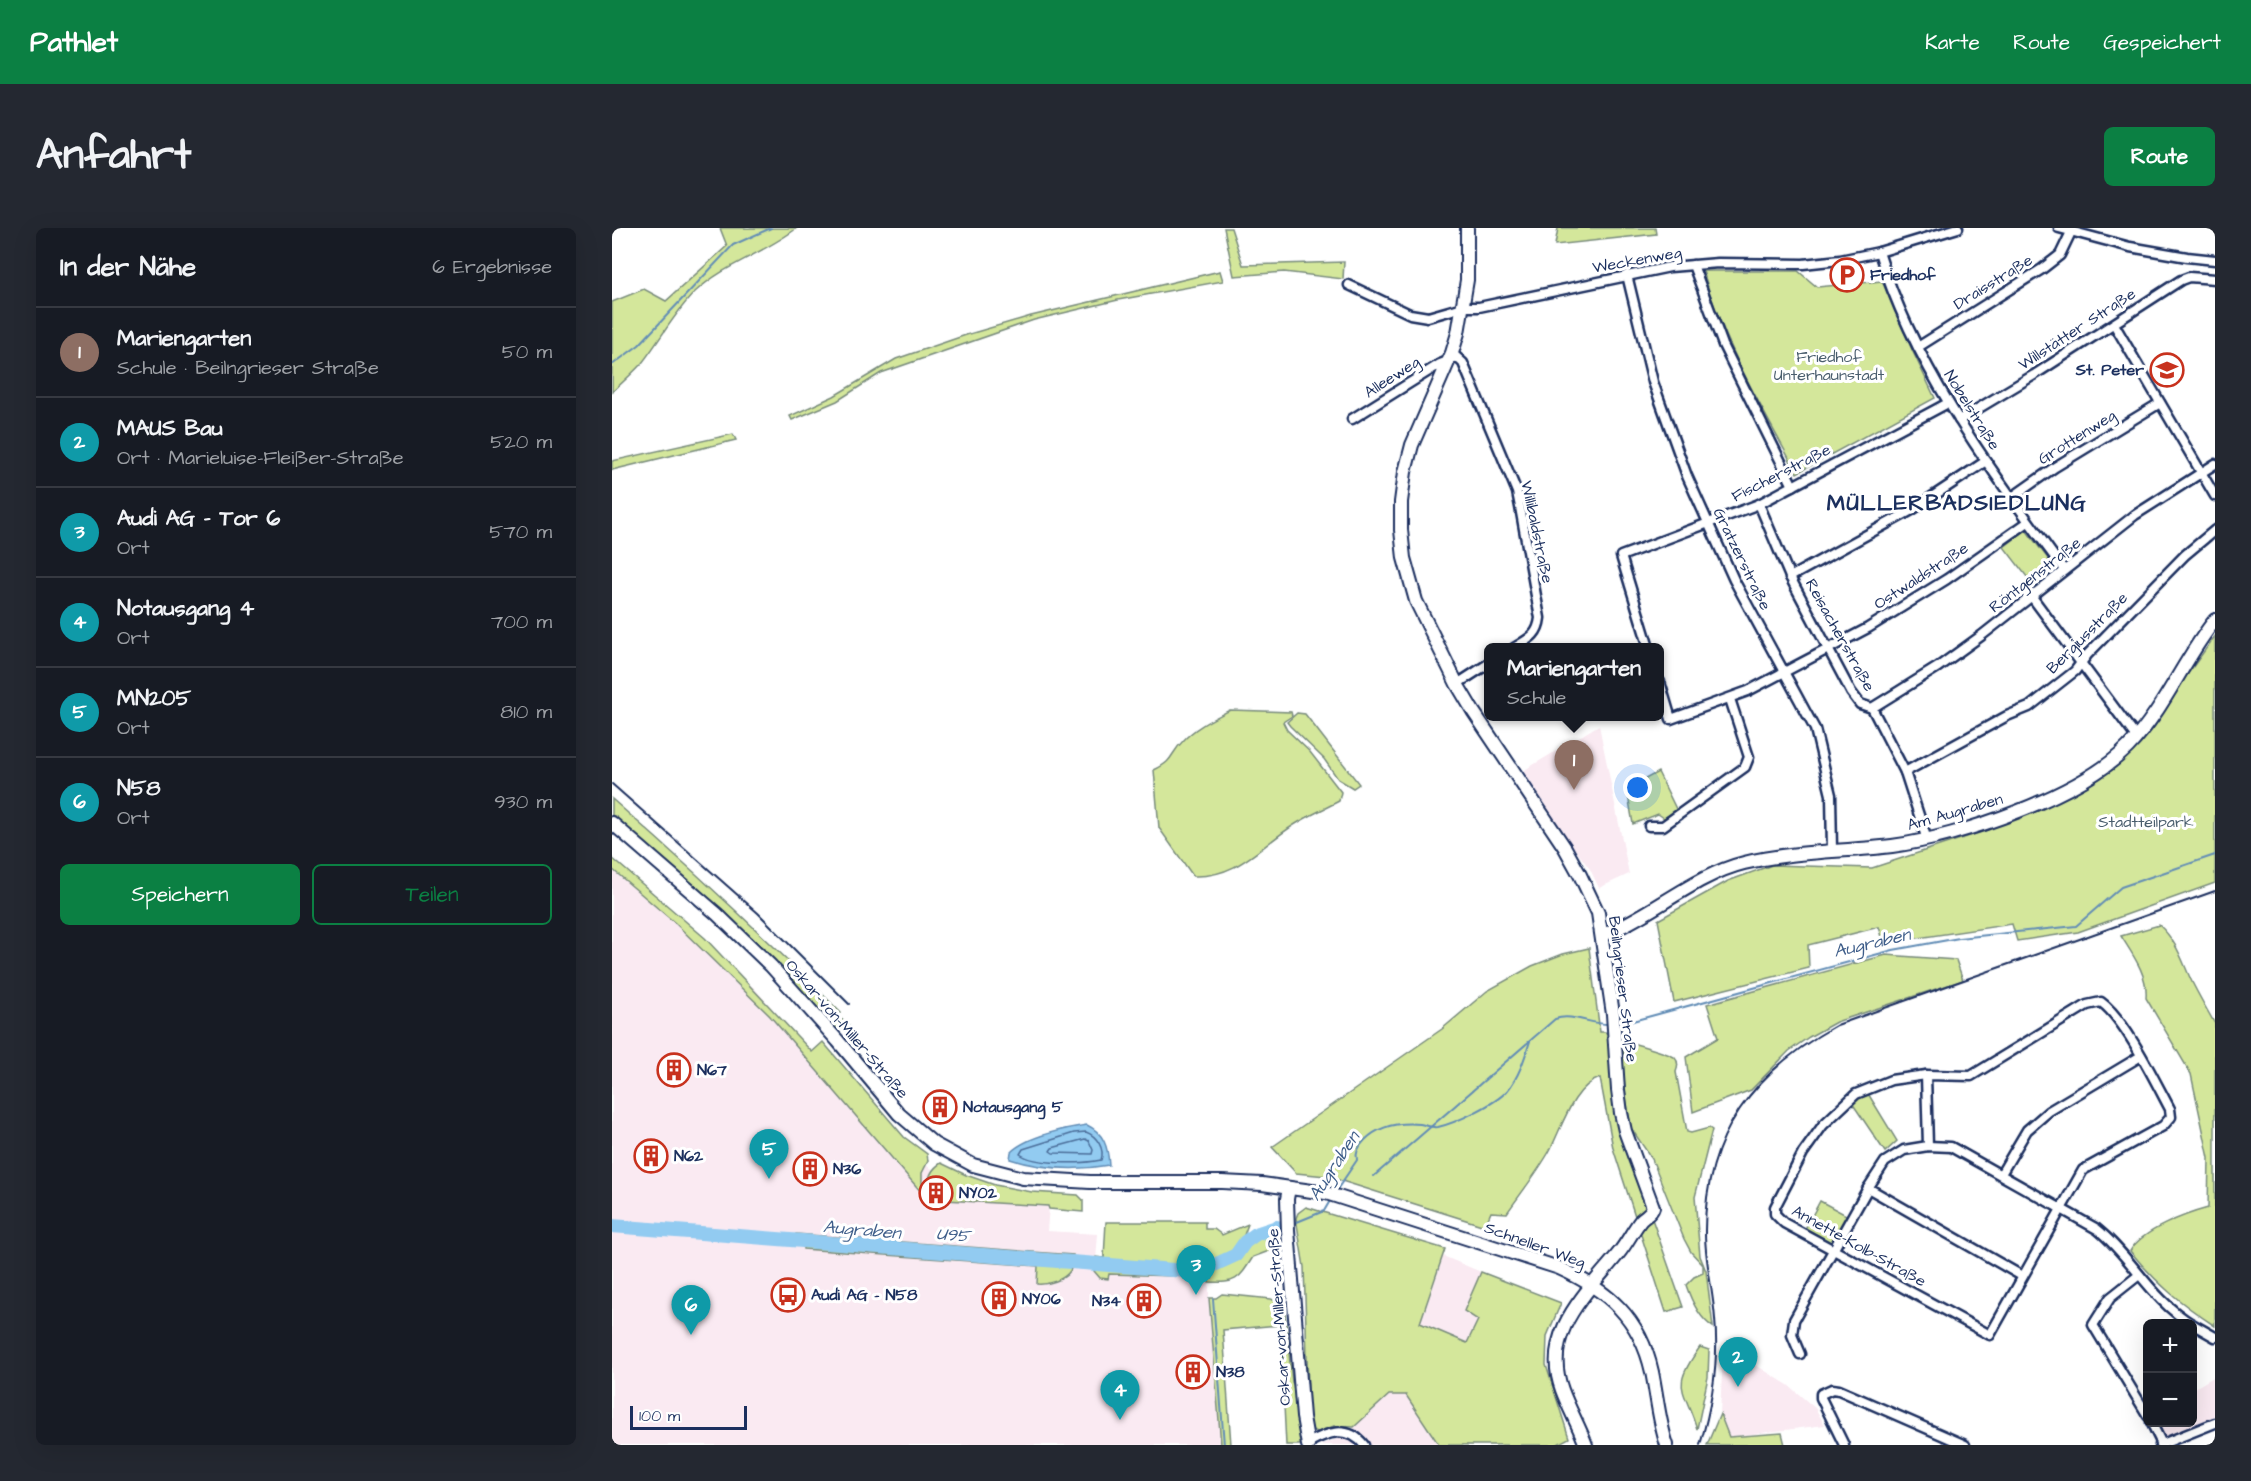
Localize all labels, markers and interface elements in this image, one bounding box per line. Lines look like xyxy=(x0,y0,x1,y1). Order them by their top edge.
text: Pathlet xyxy=(30,23,118,62)
text: Karte xyxy=(1925,28,1980,57)
text: Route xyxy=(2013,28,2070,57)
text: Gespeichert xyxy=(2103,28,2221,57)
text: Anfahrt xyxy=(36,127,191,185)
button: Route xyxy=(2104,127,2215,186)
street label: Weckenweg xyxy=(1591,241,1683,280)
text: In der Nähe xyxy=(60,249,196,285)
street label: Draisstraße xyxy=(1949,249,2037,315)
text: 6 Ergebnisse xyxy=(432,253,552,281)
parking icon: Friedhof xyxy=(1829,257,1865,293)
place label: Friedhof xyxy=(1870,264,1936,286)
street label: Willstätter Straße xyxy=(2014,283,2140,375)
text: Mariengarten xyxy=(117,323,251,354)
text: 1 xyxy=(78,338,81,366)
text: 50 m xyxy=(502,338,552,366)
park label: Friedhof Unterhaunstadt xyxy=(1774,346,1885,386)
street label: Alleeweg xyxy=(1360,351,1425,404)
school or university icon: St. Peter xyxy=(2149,352,2185,388)
text: Schule · Beilngrieser Straße xyxy=(117,354,379,382)
place label: St. Peter xyxy=(2075,359,2144,381)
street label: Nobelstraße xyxy=(1939,366,2006,455)
street label: Grottenweg xyxy=(2034,404,2121,471)
text: MAUS Bau xyxy=(117,413,223,444)
text: 2 xyxy=(74,428,85,456)
text: 520 m xyxy=(490,428,552,456)
street label: Fischerstraße xyxy=(1728,438,1835,507)
text: Ort · Marieluise-Fleißer-Straße xyxy=(117,444,404,472)
street label: Willibaldstraße xyxy=(1515,479,1559,586)
district label: MÜLLERBADSIEDLUNG xyxy=(1827,488,2087,519)
text: Audi AG - Tor 6 xyxy=(117,503,280,534)
street label: Gratzerstraße xyxy=(1708,504,1776,614)
text: 3 xyxy=(74,518,85,546)
text: 570 m xyxy=(489,518,552,546)
street label: Röntgenstraße xyxy=(1984,532,2087,619)
text: Ort xyxy=(117,534,150,562)
street label: Ostwaldstraße xyxy=(1870,537,1973,615)
street label: Reisacherstraße xyxy=(1800,575,1880,696)
street label: Bergiusstraße xyxy=(2041,587,2134,679)
text: Notausgang 4 xyxy=(117,593,254,624)
text: 4 xyxy=(73,608,86,636)
text: 700 m xyxy=(491,608,552,636)
text: Ort xyxy=(117,624,150,652)
popup xyxy=(1484,643,1664,721)
text: Mariengarten xyxy=(1507,653,1641,684)
text: MN205 xyxy=(117,683,191,714)
text: Schule xyxy=(1507,684,1566,712)
text: 5 xyxy=(72,698,87,726)
text: 810 m xyxy=(500,698,552,726)
text: Ort xyxy=(117,714,150,742)
pin: 1 xyxy=(1554,740,1594,790)
text: N58 xyxy=(117,773,161,804)
your location xyxy=(1623,773,1652,802)
text: 6 xyxy=(73,788,86,816)
text: 930 m xyxy=(494,788,552,816)
street label: Am Augraben xyxy=(1905,788,2006,837)
text: Ort xyxy=(117,804,150,832)
park label: Stadtteilpark xyxy=(2098,811,2194,833)
button: Speichern xyxy=(60,864,300,925)
button: Teilen xyxy=(312,864,552,925)
street label: Beilngrieser Straße xyxy=(1602,915,1643,1064)
water label: Augraben xyxy=(1831,922,1915,965)
street label: Oskar-von-Miller-Straße xyxy=(780,955,914,1104)
building icon: N67 xyxy=(656,1052,692,1088)
place label: N67 xyxy=(697,1059,727,1081)
building icon: Notausgang 5 xyxy=(922,1089,958,1125)
place label: Notausgang 5 xyxy=(963,1096,1064,1120)
water label: Augraben xyxy=(1302,1125,1368,1206)
pin: 5 xyxy=(750,1130,788,1179)
building icon: N62 xyxy=(633,1138,669,1174)
place label: N62 xyxy=(674,1145,704,1167)
building icon: N36 xyxy=(792,1151,828,1187)
place label: N36 xyxy=(833,1158,861,1180)
building icon: NY02 xyxy=(918,1175,954,1211)
place label: NY02 xyxy=(959,1182,998,1204)
street label: Annette-Kolb-Straße xyxy=(1788,1200,1930,1292)
water label: Augraben xyxy=(822,1214,904,1247)
street label: Schneller Weg xyxy=(1481,1217,1588,1274)
water label: U95 xyxy=(935,1221,974,1249)
street label: Oskar-von-Miller-Straße xyxy=(1262,1227,1296,1406)
pin: 3 xyxy=(1176,1246,1216,1295)
bus stop icon: Audi AG - N58 xyxy=(770,1277,806,1313)
building icon: NY06 xyxy=(981,1281,1017,1317)
building icon: N34 xyxy=(1126,1283,1162,1319)
place label: Audi AG - N58 xyxy=(811,1284,918,1306)
pin: 6 xyxy=(672,1286,710,1335)
place label: NY06 xyxy=(1022,1288,1061,1310)
place label: N34 xyxy=(1092,1290,1121,1312)
map controls xyxy=(2143,1319,2197,1427)
button: + xyxy=(2143,1319,2197,1373)
pin: 2 xyxy=(1718,1338,1758,1387)
building icon: N38 xyxy=(1175,1354,1211,1390)
place label: N38 xyxy=(1216,1361,1245,1383)
pin: 4 xyxy=(1100,1370,1140,1420)
button: − xyxy=(2143,1373,2197,1427)
scale bar xyxy=(630,1403,747,1430)
text: 100 m xyxy=(639,1405,680,1427)

